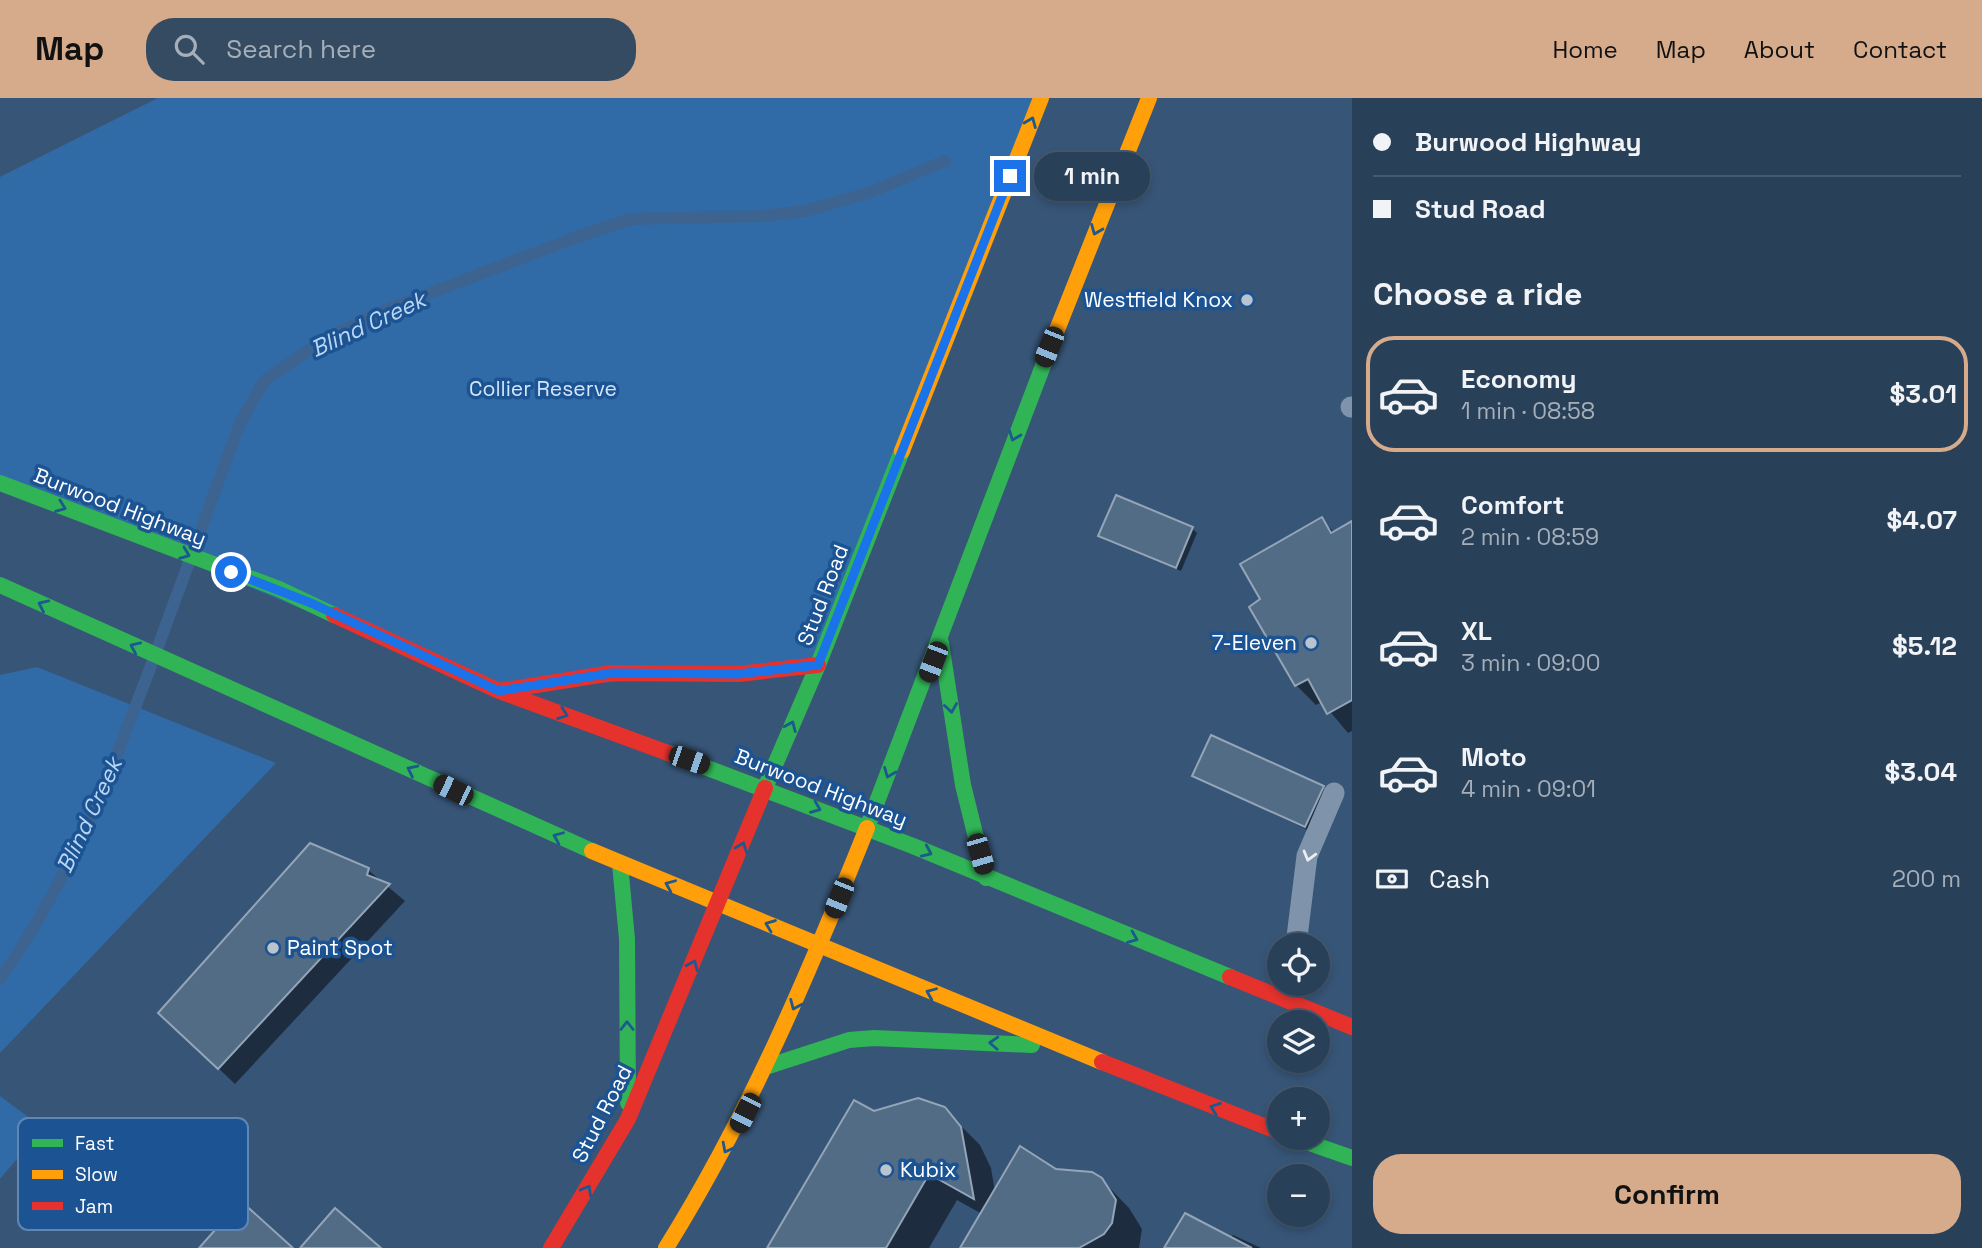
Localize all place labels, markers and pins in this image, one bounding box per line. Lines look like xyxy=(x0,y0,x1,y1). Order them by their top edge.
place label: Westfield Knox xyxy=(1084,286,1233,313)
marker: Westfield Knox xyxy=(1239,292,1255,308)
place label: 7-Eleven xyxy=(1212,629,1297,656)
marker: 7-Eleven xyxy=(1303,635,1319,651)
place label: Paint Spot xyxy=(287,934,393,961)
marker: Paint Spot xyxy=(265,940,281,956)
place label: Kubix xyxy=(900,1156,957,1183)
marker: Kubix xyxy=(878,1162,894,1178)

